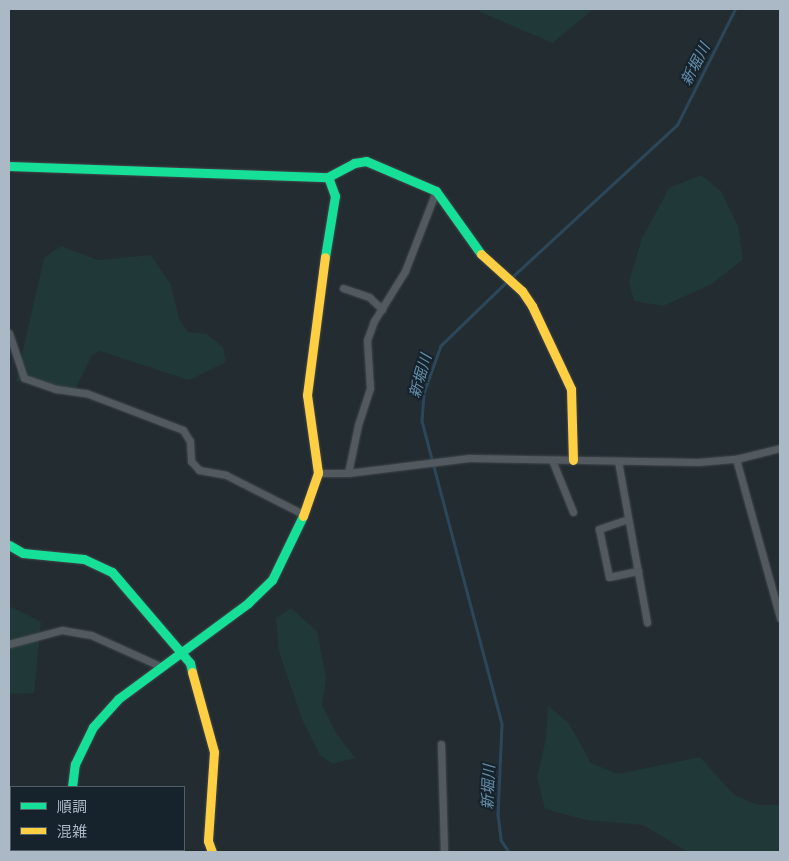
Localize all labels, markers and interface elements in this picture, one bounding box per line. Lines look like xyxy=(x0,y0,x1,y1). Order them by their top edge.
water label: 新堀川 xyxy=(677,40,713,88)
water label: 新堀川 xyxy=(405,352,435,400)
water label: 新堀川 xyxy=(478,764,498,810)
legend xyxy=(10,786,185,851)
text: 順調 xyxy=(57,798,87,815)
text: 混雑 xyxy=(57,823,87,840)

